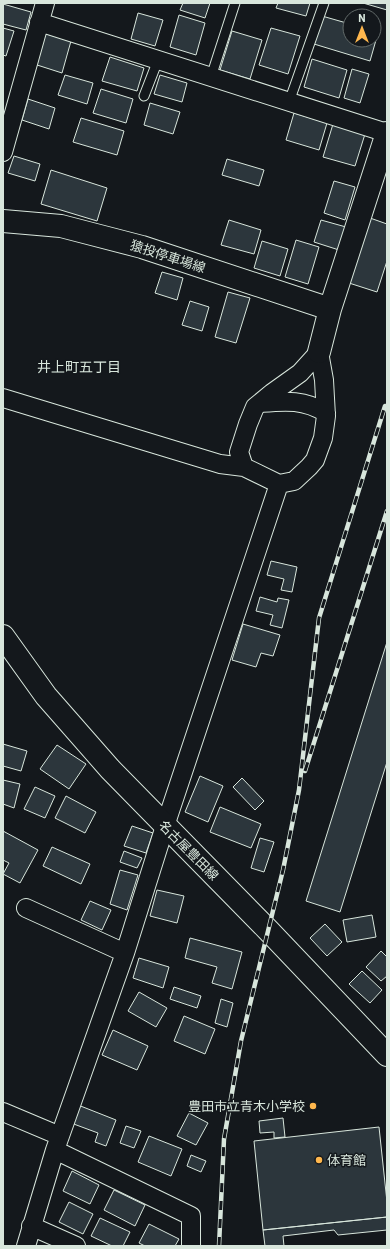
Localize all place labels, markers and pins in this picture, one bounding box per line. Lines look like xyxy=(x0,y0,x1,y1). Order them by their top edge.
place label: 豊田市立青木小学校 xyxy=(188,1098,305,1114)
marker: 豊田市立青木小学校 xyxy=(308,1101,318,1111)
place label: 体育館 xyxy=(327,1152,366,1168)
marker: 体育館 xyxy=(314,1155,324,1165)

